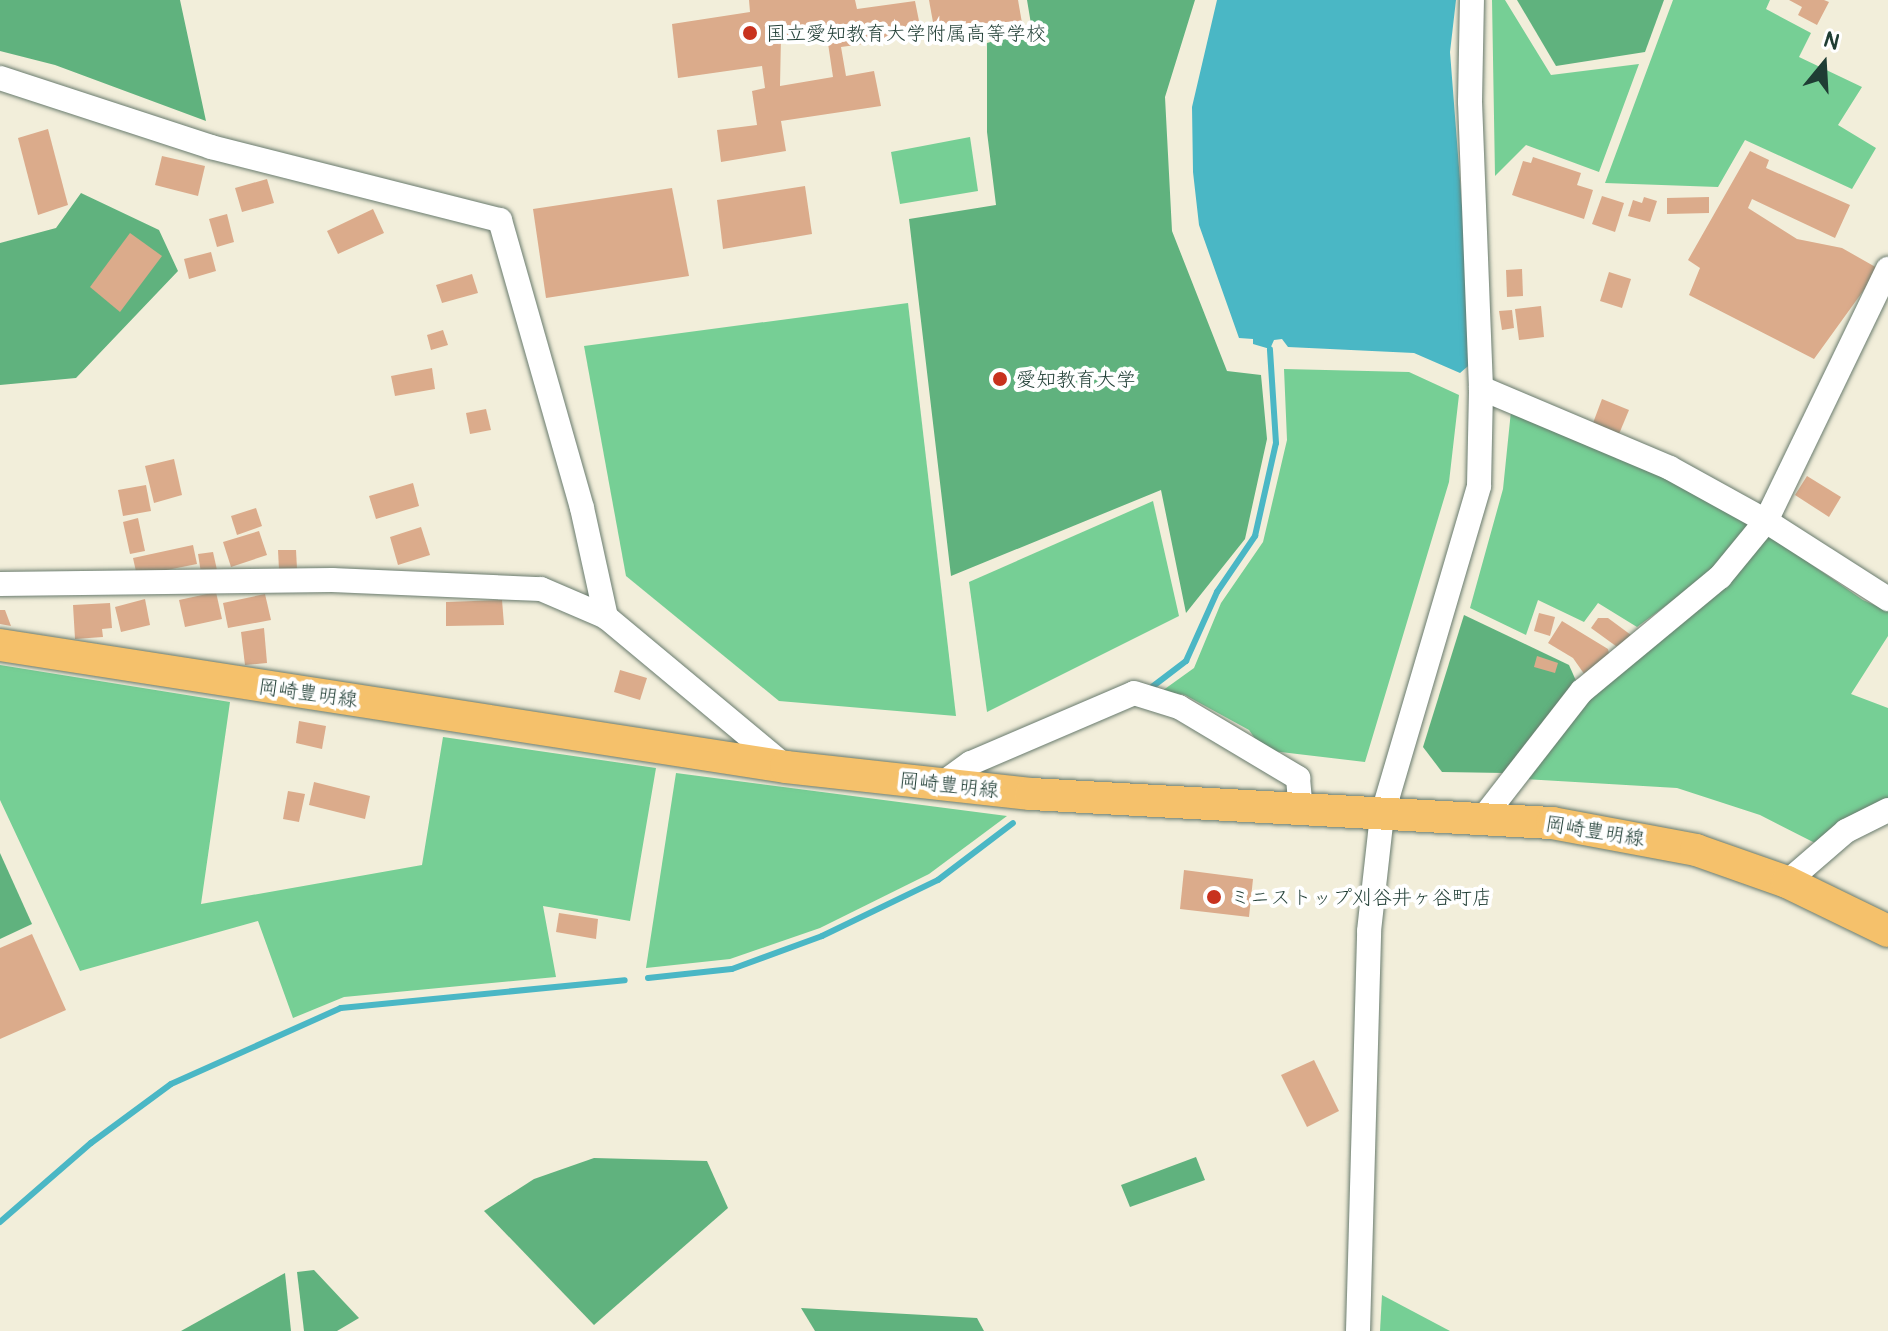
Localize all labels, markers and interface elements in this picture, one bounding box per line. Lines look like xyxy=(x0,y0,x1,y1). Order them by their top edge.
place label: 国立愛知教育大学附属高等学校 xyxy=(766,21,1046,45)
marker: 国立愛知教育大学附属高等学校 xyxy=(741,24,759,42)
north arrow xyxy=(1784,24,1864,104)
text: N xyxy=(1820,26,1843,57)
place label: 愛知教育大学 xyxy=(1016,367,1136,391)
marker: 愛知教育大学 xyxy=(991,370,1009,388)
street label: 岡崎豊明線 xyxy=(257,674,359,712)
street label: 岡崎豊明線 xyxy=(898,768,1000,802)
street label: 岡崎豊明線 xyxy=(1544,811,1646,851)
place label: ミニストップ刈谷井ヶ谷町店 xyxy=(1230,885,1490,909)
marker: ミニストップ刈谷井ヶ谷町店 xyxy=(1205,888,1223,906)

